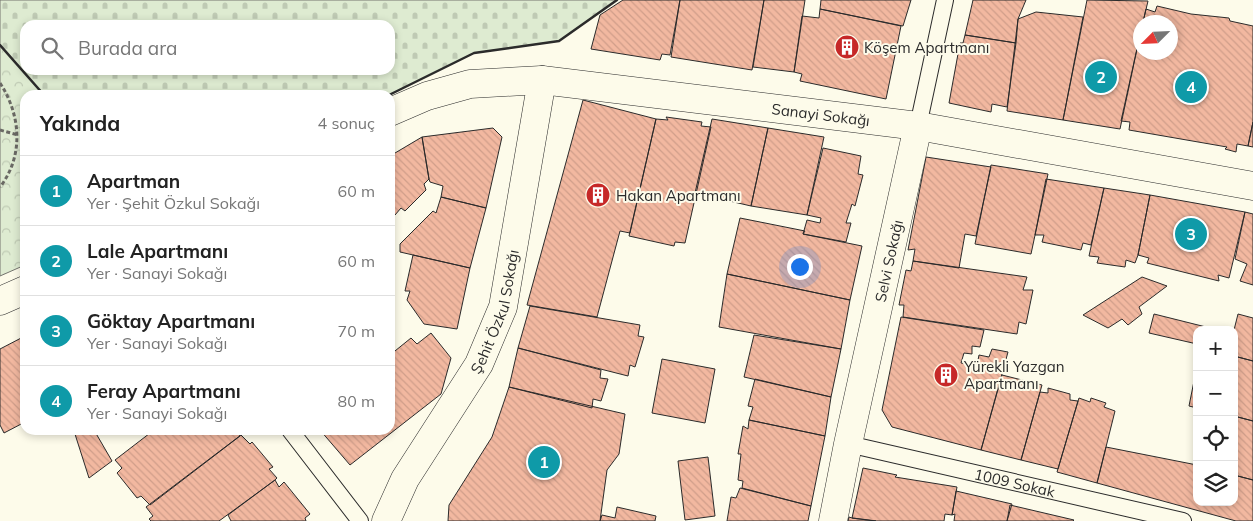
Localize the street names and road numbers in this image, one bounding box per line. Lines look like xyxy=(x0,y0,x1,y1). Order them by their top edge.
street label: Sanayi Sokağı xyxy=(771,99,871,130)
street label: Selvi Sokağı xyxy=(870,218,907,304)
street label: Şehit Özkul Sokağı xyxy=(466,248,522,377)
street label: 1009 Sokak xyxy=(972,464,1057,501)

